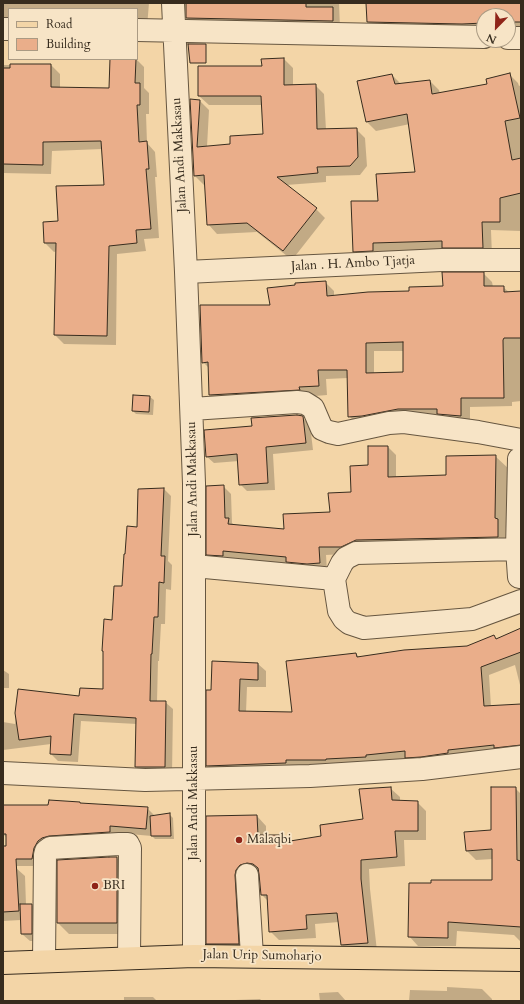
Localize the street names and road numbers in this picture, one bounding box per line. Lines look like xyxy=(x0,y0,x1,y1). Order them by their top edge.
street label: Jalan Andi Makkasau xyxy=(169,97,191,213)
street label: Jalan . H. Ambo Tjatja xyxy=(291,253,415,275)
street label: Jalan Andi Makkasau xyxy=(184,421,202,537)
street label: Jalan Andi Makkasau xyxy=(186,745,202,861)
street label: Jalan Urip Sumoharjo xyxy=(202,947,322,965)

